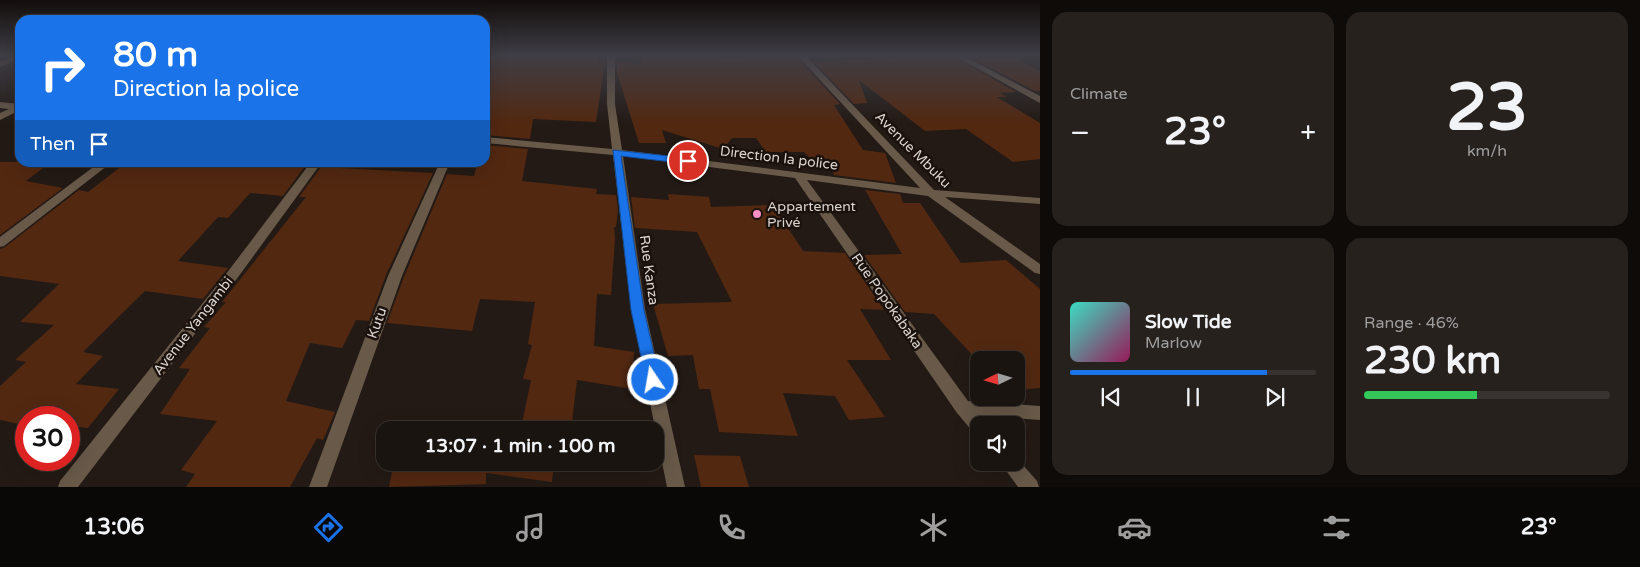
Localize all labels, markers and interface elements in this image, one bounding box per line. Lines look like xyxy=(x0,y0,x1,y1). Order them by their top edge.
text: 80 m xyxy=(113,34,198,76)
icon: right xyxy=(30,35,95,100)
text: 23 xyxy=(1446,69,1528,148)
text: Direction la police xyxy=(113,76,299,102)
text: Climate xyxy=(1070,84,1128,104)
street label: Avenue Mbuku xyxy=(871,108,955,192)
text: 23° xyxy=(1164,109,1226,155)
text: − xyxy=(1070,116,1090,150)
text: + xyxy=(1300,116,1316,150)
icon: arrive xyxy=(85,130,113,158)
text: Then xyxy=(30,133,75,155)
pin xyxy=(667,140,709,182)
text: km/h xyxy=(1467,141,1507,161)
street label: Direction la police xyxy=(719,142,839,174)
icon: arrive xyxy=(674,147,702,175)
place label: Appartement Privé xyxy=(767,198,857,231)
marker: Appartement Privé xyxy=(751,208,763,220)
street label: Rue Kanza xyxy=(636,234,662,306)
street label: Rue Popokabaka xyxy=(848,250,926,352)
street label: Avenue Yangambi xyxy=(149,274,237,378)
street label: Kutu xyxy=(364,305,390,341)
text: Slow Tide xyxy=(1145,311,1232,333)
text: Range · 46% xyxy=(1364,313,1459,333)
text: Marlow xyxy=(1145,333,1202,353)
text: 230 km xyxy=(1364,338,1501,384)
north arrow xyxy=(970,351,1025,406)
map controls xyxy=(970,351,1025,471)
position arrow xyxy=(626,353,678,405)
icon: previous xyxy=(1097,383,1125,411)
icon: pause xyxy=(1179,383,1207,411)
icon: next xyxy=(1261,383,1289,411)
speed limit sign: 30 xyxy=(15,406,80,471)
button: sound xyxy=(970,416,1025,471)
text: 13:07 · 1 min · 100 m xyxy=(424,435,616,457)
icon: directions xyxy=(311,510,346,545)
icon: music xyxy=(513,510,548,545)
icon: phone xyxy=(714,510,749,545)
icon: climate xyxy=(916,510,951,545)
icon: car xyxy=(1117,510,1152,545)
icon: filters xyxy=(1319,510,1354,545)
text: 13:06 xyxy=(83,514,144,540)
text: 23° xyxy=(1521,514,1557,540)

